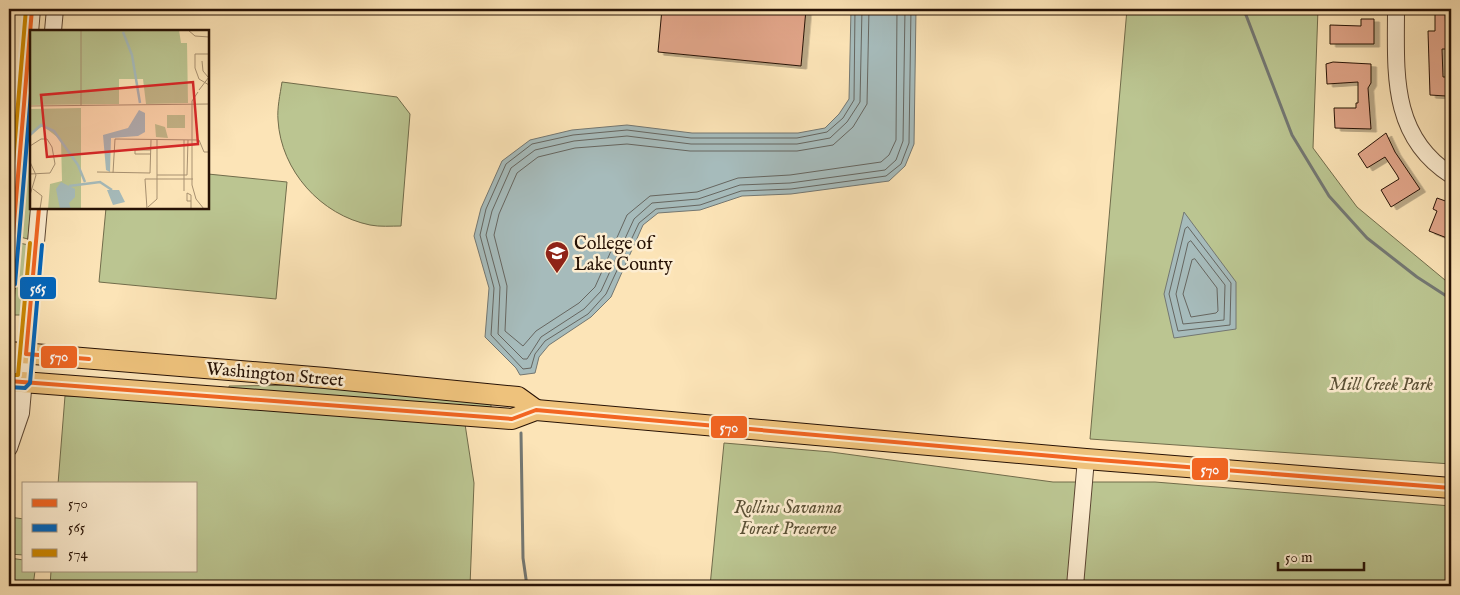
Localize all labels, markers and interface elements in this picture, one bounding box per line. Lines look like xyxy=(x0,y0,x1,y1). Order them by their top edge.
inset map xyxy=(30,30,209,209)
place label: College of Lake County xyxy=(574,233,673,277)
school or university icon: College of Lake County xyxy=(544,240,570,274)
line badge: 565 xyxy=(19,276,57,300)
text: 565 xyxy=(30,280,46,298)
line badge: 570 xyxy=(40,345,78,369)
text: 570 xyxy=(50,348,68,366)
street label: Washington Street xyxy=(205,358,345,393)
park label: Mill Creek Park xyxy=(1329,374,1433,397)
line badge: 570 xyxy=(710,415,748,439)
text: 570 xyxy=(720,419,738,437)
line badge: 570 xyxy=(1191,457,1229,481)
text: 570 xyxy=(1201,461,1219,479)
legend xyxy=(22,482,198,572)
text: 570 xyxy=(68,494,88,513)
park label: Rollins Savanna Forest Preserve xyxy=(734,497,842,541)
text: 565 xyxy=(68,518,86,537)
scale bar xyxy=(1278,540,1364,572)
text: 574 xyxy=(68,544,88,563)
text: 50 m xyxy=(1285,548,1313,567)

